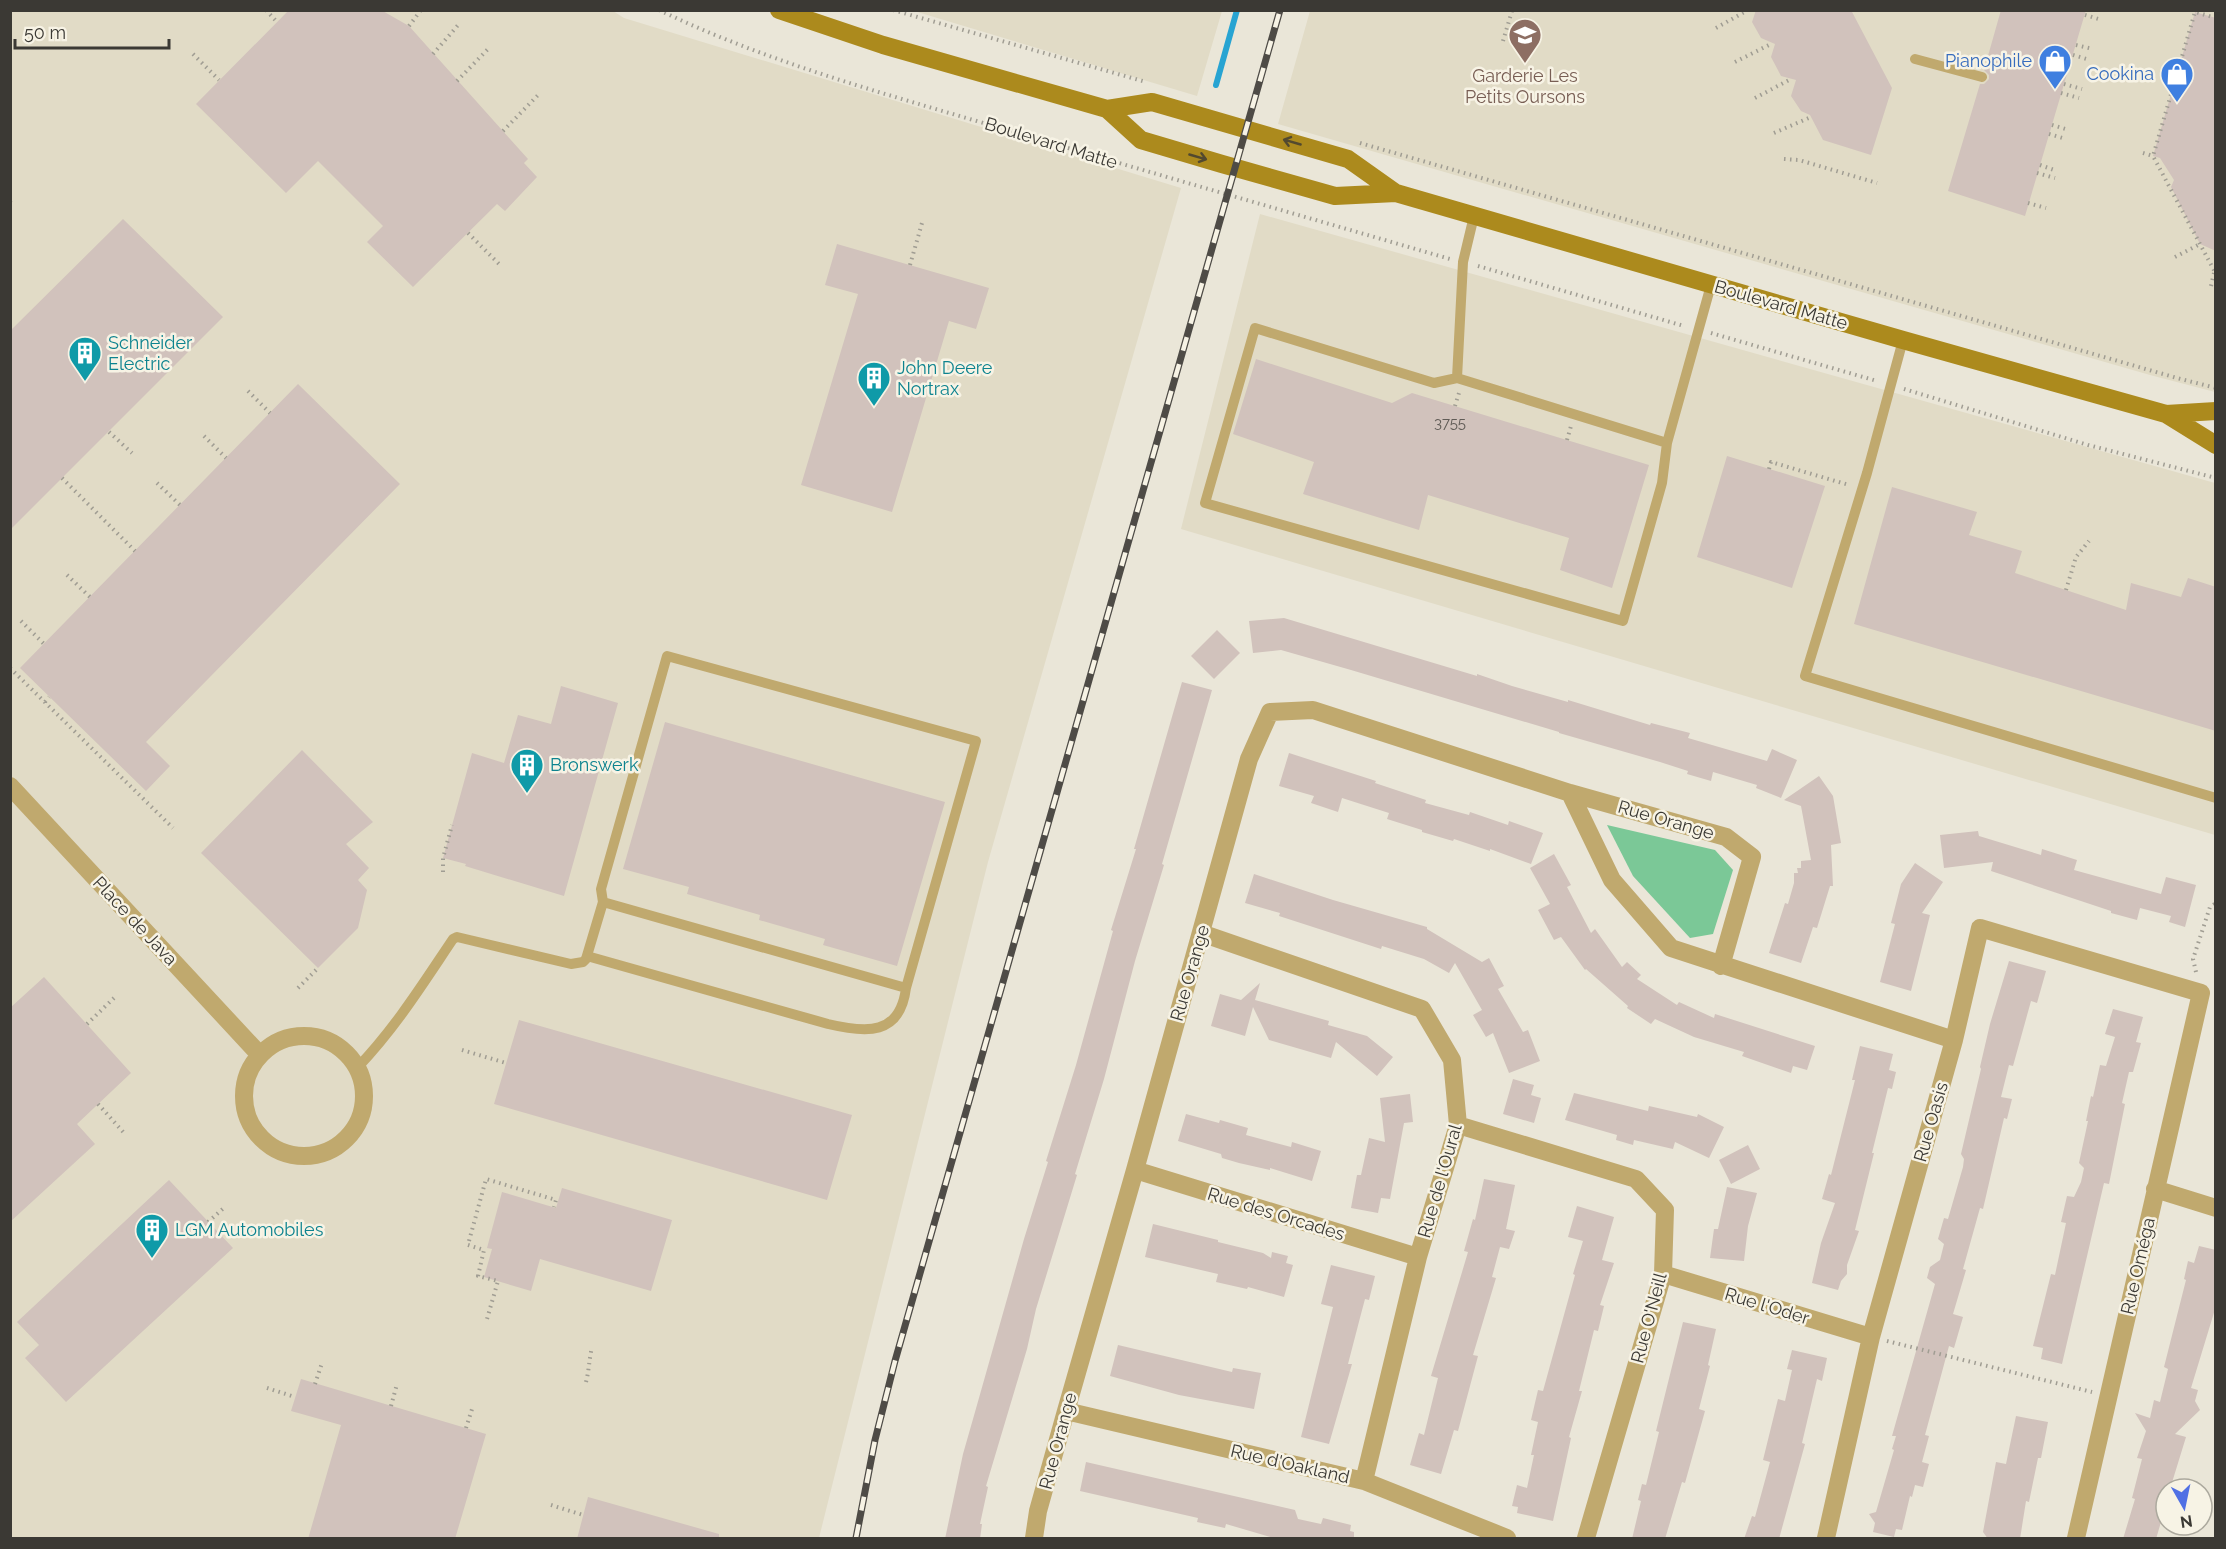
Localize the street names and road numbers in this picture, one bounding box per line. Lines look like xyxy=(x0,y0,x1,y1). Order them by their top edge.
street label: Boulevard Matte xyxy=(982,112,1120,173)
street label: Boulevard Matte xyxy=(1712,275,1851,334)
street label: Rue Orange xyxy=(1616,796,1717,843)
street label: Place de Java xyxy=(89,872,182,969)
street label: Rue Orange xyxy=(1166,922,1213,1023)
street label: Rue Oasis xyxy=(1909,1079,1952,1164)
street label: Rue de l'Oural xyxy=(1413,1122,1466,1240)
street label: Rue des Orcades xyxy=(1205,1183,1347,1244)
street label: Rue Oméga xyxy=(2116,1215,2159,1316)
street label: Rue O'Neill xyxy=(1626,1270,1671,1365)
street label: Rue l'Oder xyxy=(1722,1283,1813,1329)
street label: Rue Orange xyxy=(1035,1390,1081,1491)
street label: Rue d'Oakland xyxy=(1229,1440,1352,1487)

